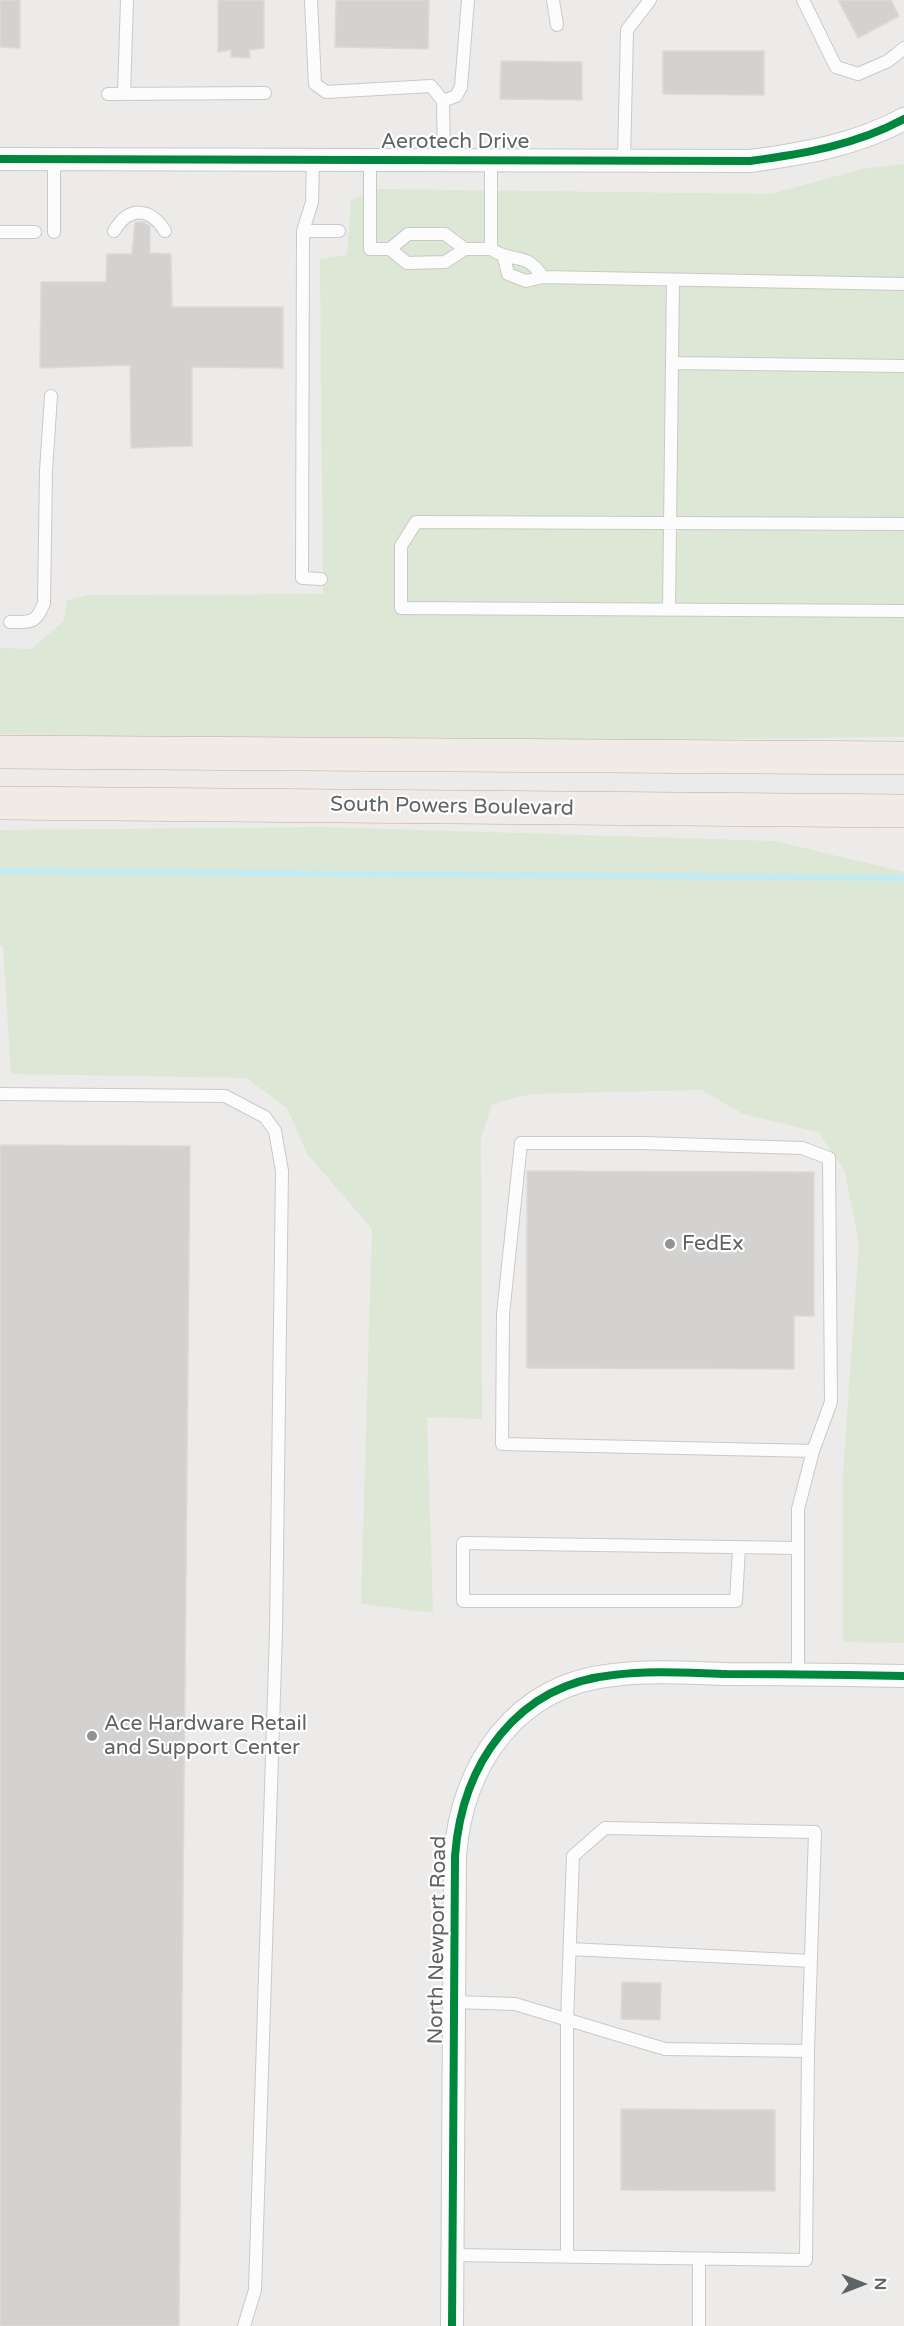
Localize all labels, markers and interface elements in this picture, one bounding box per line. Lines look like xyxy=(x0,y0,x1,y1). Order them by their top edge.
street label: Aerotech Drive xyxy=(381,129,529,155)
street label: South Powers Boulevard xyxy=(330,792,574,822)
place label: FedEx xyxy=(682,1231,744,1257)
marker: FedEx xyxy=(663,1237,677,1251)
place label: Ace Hardware Retail and Support Center xyxy=(104,1711,307,1761)
marker: Ace Hardware Retail and Support Center xyxy=(85,1729,99,1743)
street label: North Newport Road xyxy=(424,1835,452,2045)
north arrow xyxy=(832,2254,892,2314)
text: N xyxy=(870,2278,890,2290)

